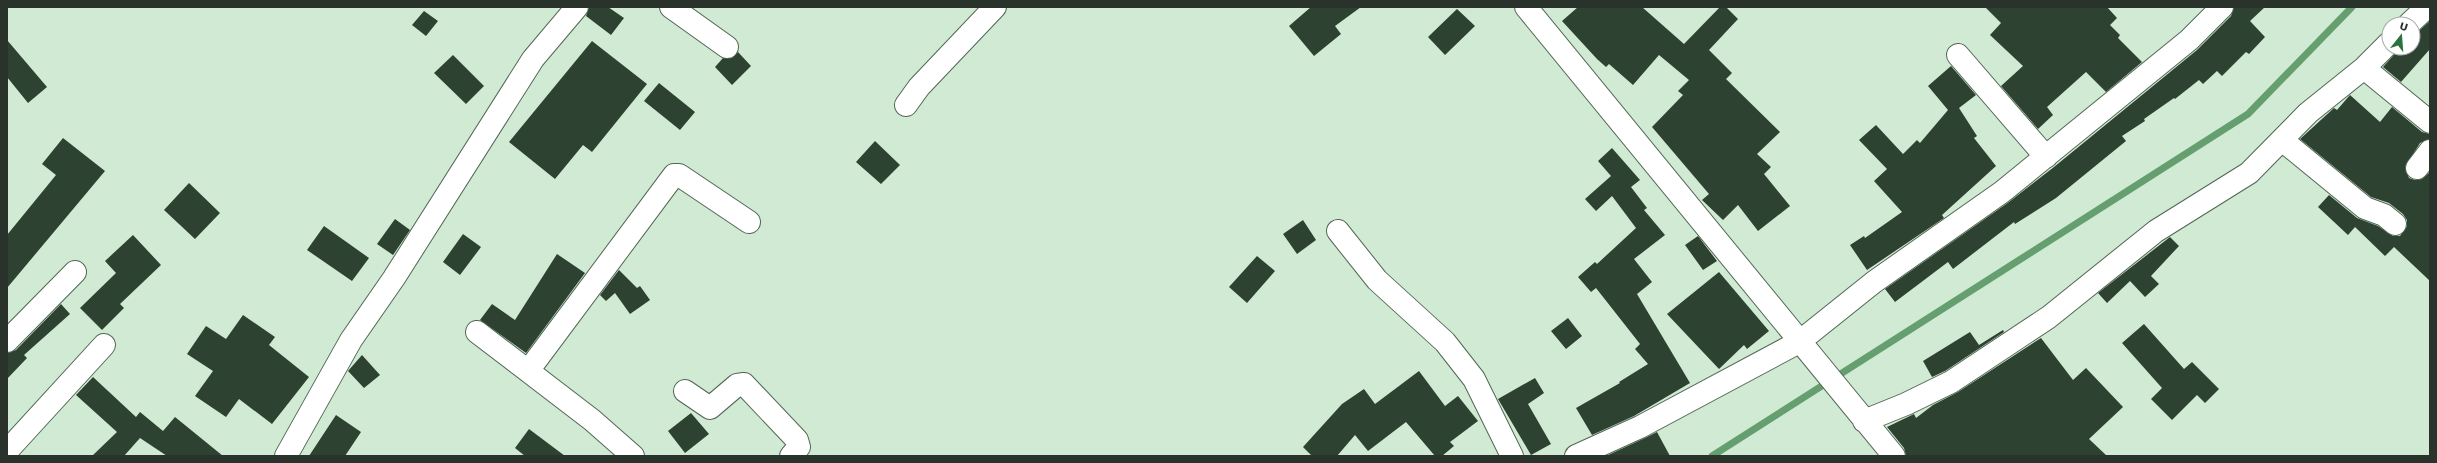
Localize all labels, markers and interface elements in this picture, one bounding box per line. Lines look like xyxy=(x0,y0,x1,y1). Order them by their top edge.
north arrow xyxy=(2381,16,2421,56)
text: U xyxy=(2398,20,2410,34)

